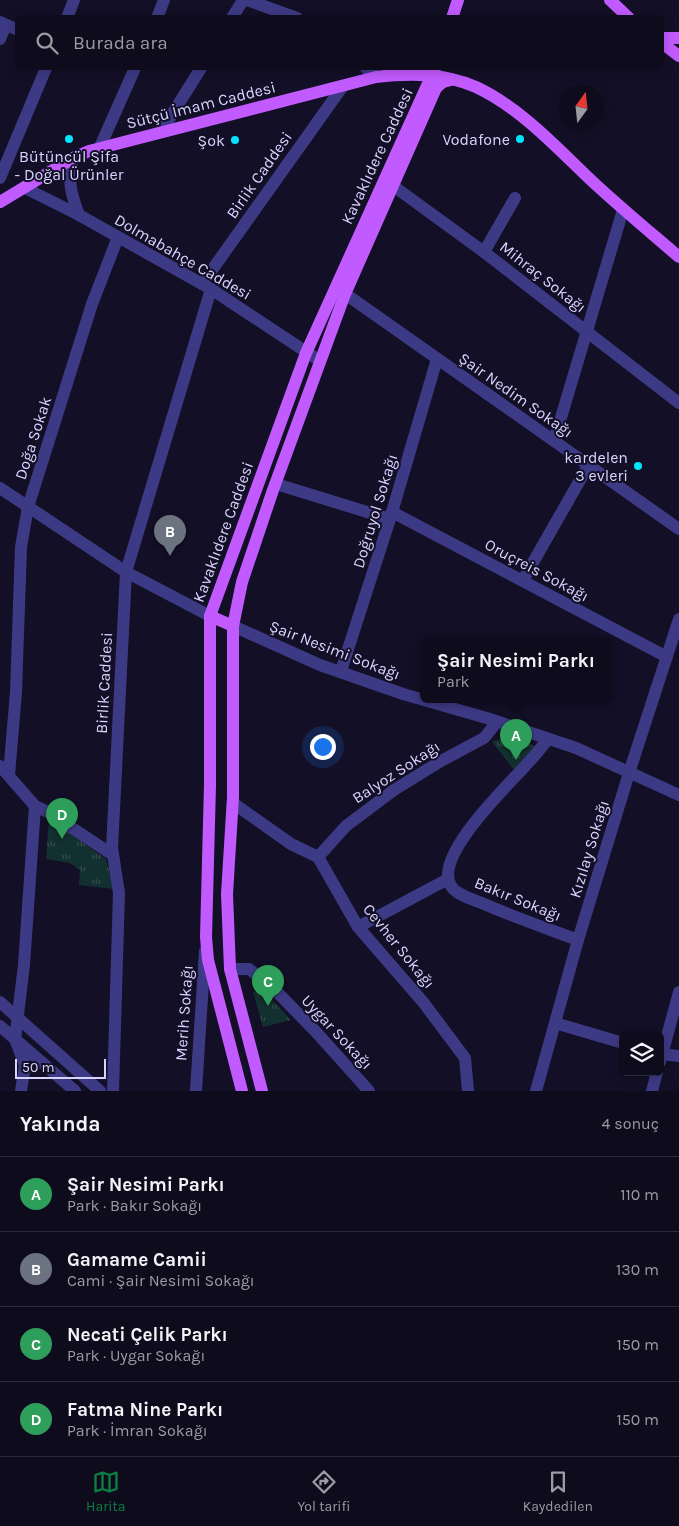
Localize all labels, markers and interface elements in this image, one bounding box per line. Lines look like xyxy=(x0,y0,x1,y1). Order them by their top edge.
search box xyxy=(15,15,664,70)
icon: search xyxy=(33,29,61,57)
text: Burada ara xyxy=(73,32,168,54)
street label: Sütçü İmam Caddesi xyxy=(124,77,278,133)
street label: Kavaklıdere Caddesi xyxy=(337,85,417,227)
north arrow xyxy=(559,85,604,130)
street label: Birlik Caddesi xyxy=(222,128,296,222)
place label: Vodafone xyxy=(442,130,510,149)
place label: Şok xyxy=(198,131,225,150)
marker: Bütüncül Şifa - Doğal Ürünler xyxy=(63,133,75,145)
marker: Vodafone xyxy=(514,133,526,145)
marker: Şok xyxy=(229,134,241,146)
place label: Bütüncül Şifa - Doğal Ürünler xyxy=(15,147,124,184)
street label: Dolmabahçe Caddesi xyxy=(111,210,255,304)
street label: Mihraç Sokağı xyxy=(496,237,590,317)
street label: Şair Nedim Sokağı xyxy=(455,348,577,442)
street label: Doğa Sokak xyxy=(11,394,55,482)
place label: kardelen 3 evleri xyxy=(564,448,628,485)
street label: Doğruyol Sokağı xyxy=(349,452,401,570)
street label: Kavaklıdere Caddesi xyxy=(189,459,257,605)
marker: kardelen 3 evleri xyxy=(632,460,644,472)
pin: B xyxy=(154,515,186,556)
street label: Oruçreis Sokağı xyxy=(482,535,592,605)
street label: Şair Nesimi Sokağı xyxy=(267,616,403,684)
street label: Birlik Caddesi xyxy=(92,632,116,734)
popup xyxy=(420,638,612,703)
text: Şair Nesimi Parkı xyxy=(437,650,595,672)
text: Park xyxy=(437,672,470,691)
pin: A xyxy=(500,719,532,760)
your location xyxy=(310,734,336,760)
street label: Balyoz Sokağı xyxy=(349,737,443,807)
pin: D xyxy=(46,798,78,839)
street label: Kızılay Sokağı xyxy=(565,798,613,900)
street label: Bakır Sokağı xyxy=(472,873,564,925)
street label: Cevher Sokağı xyxy=(359,900,439,992)
street label: Merih Sokağı xyxy=(171,965,197,1061)
pin: C xyxy=(252,965,284,1006)
street label: Uygar Sokağı xyxy=(298,991,376,1073)
map controls xyxy=(619,1031,664,1076)
button: layers xyxy=(619,1031,664,1076)
scale bar xyxy=(15,1056,106,1079)
text: 50 m xyxy=(22,1059,55,1076)
text: Yakında xyxy=(20,1112,101,1136)
text: 4 sonuç xyxy=(602,1114,659,1133)
text: Şair Nesimi Parkı xyxy=(67,1174,225,1196)
text: A xyxy=(31,1185,41,1204)
text: 110 m xyxy=(620,1185,659,1204)
text: Park · Bakır Sokağı xyxy=(67,1196,202,1215)
text: Gamame Camii xyxy=(67,1249,207,1271)
text: B xyxy=(31,1260,41,1279)
text: 130 m xyxy=(616,1260,659,1279)
text: Cami · Şair Nesimi Sokağı xyxy=(67,1271,255,1290)
text: Necati Çelik Parkı xyxy=(67,1324,228,1346)
text: C xyxy=(31,1335,41,1354)
text: 150 m xyxy=(616,1335,659,1354)
text: Park · Uygar Sokağı xyxy=(67,1346,205,1365)
text: Fatma Nine Parkı xyxy=(67,1399,223,1421)
text: D xyxy=(31,1410,41,1429)
text: 150 m xyxy=(616,1410,659,1429)
text: Park · İmran Sokağı xyxy=(67,1421,207,1440)
tab: Harita xyxy=(86,1468,125,1515)
tab: Yol tarifi xyxy=(298,1468,350,1515)
tab: Kaydedilen xyxy=(523,1468,593,1515)

